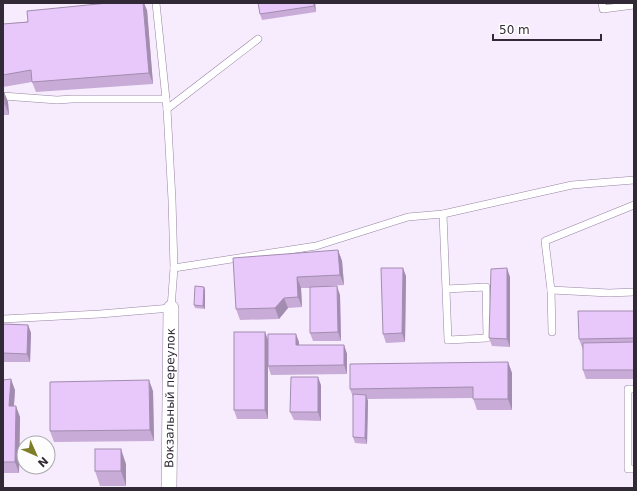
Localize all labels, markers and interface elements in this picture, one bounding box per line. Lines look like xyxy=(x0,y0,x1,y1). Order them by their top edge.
scale bar xyxy=(493,16,601,42)
text: 50 m xyxy=(499,23,530,37)
street label: Вокзальный переулок xyxy=(162,328,178,468)
north arrow xyxy=(16,435,56,475)
text: N xyxy=(35,454,51,470)

